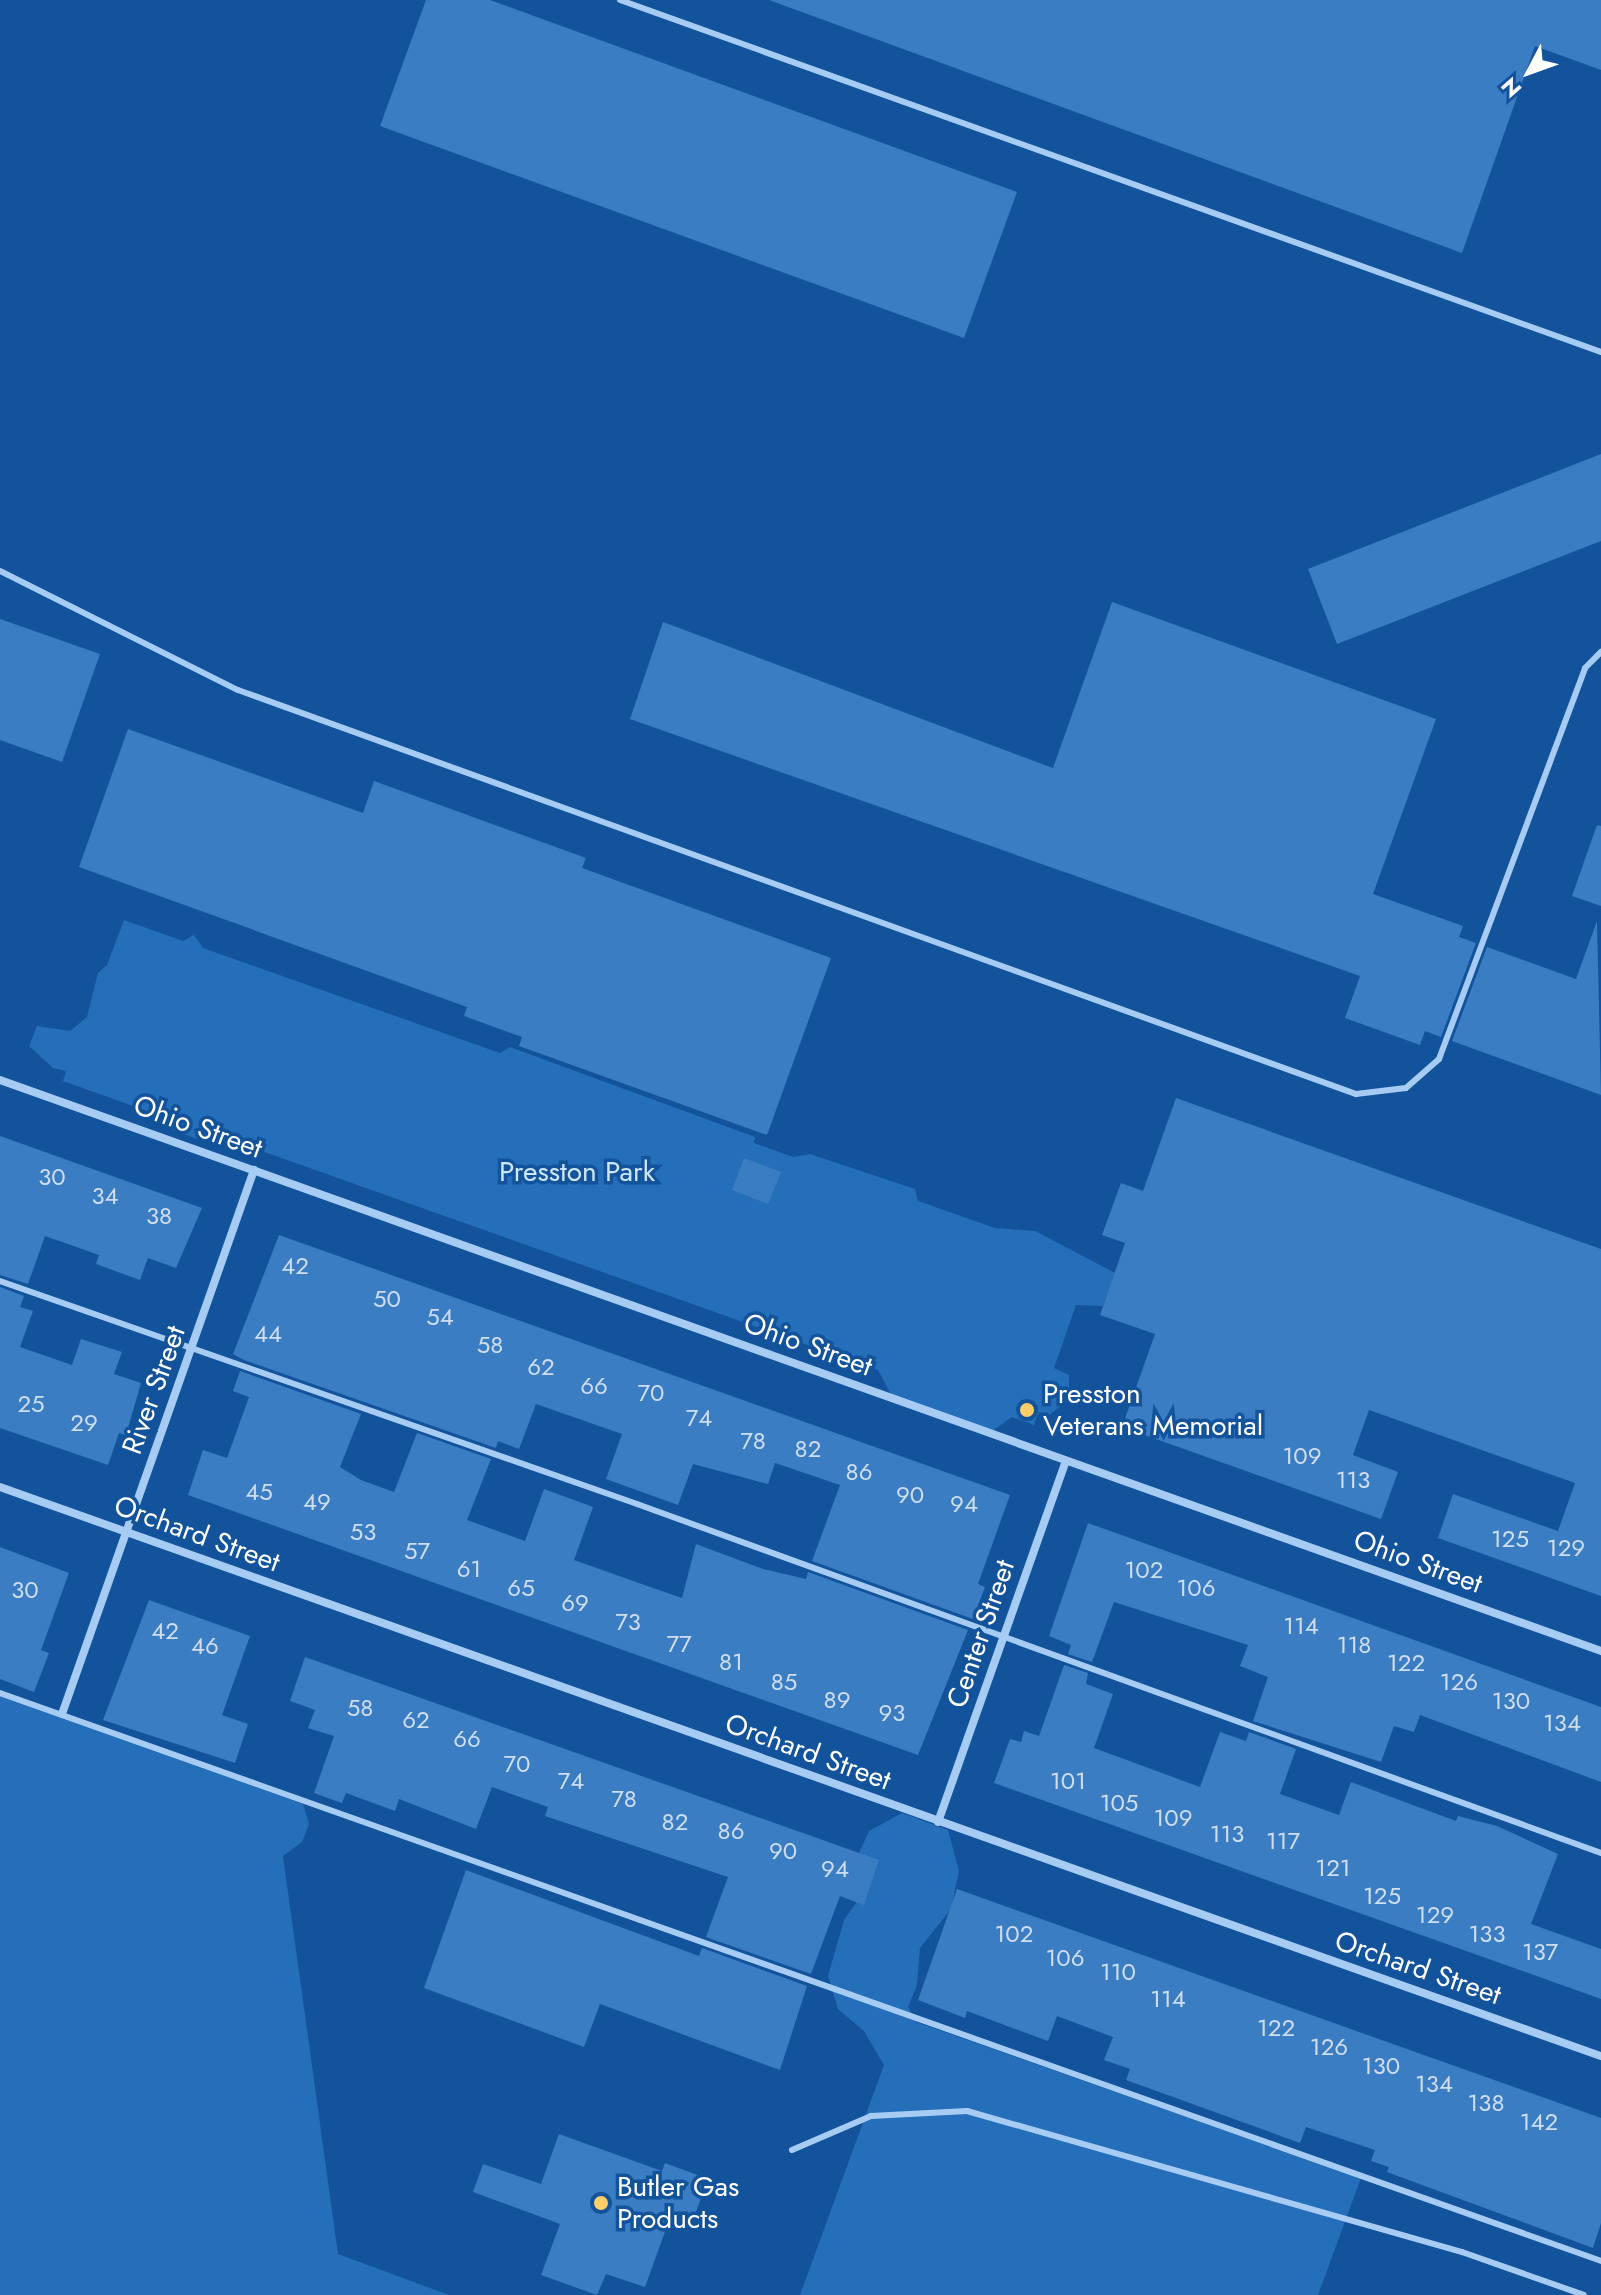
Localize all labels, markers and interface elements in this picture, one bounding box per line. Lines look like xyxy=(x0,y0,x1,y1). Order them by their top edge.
north arrow xyxy=(1489,32,1569,112)
text: N xyxy=(1493,71,1529,105)
street label: Ohio Street xyxy=(129,1088,267,1166)
park label: Presston Park xyxy=(499,1155,655,1189)
house number: 30 xyxy=(38,1163,66,1191)
house number: 34 xyxy=(91,1182,119,1210)
house number: 38 xyxy=(146,1202,172,1230)
house number: 42 xyxy=(281,1252,309,1280)
house number: 50 xyxy=(373,1285,401,1313)
house number: 54 xyxy=(426,1303,454,1331)
street label: Ohio Street xyxy=(739,1306,877,1384)
house number: 44 xyxy=(254,1320,282,1348)
street label: River Street xyxy=(115,1321,193,1459)
house number: 58 xyxy=(477,1331,503,1359)
house number: 62 xyxy=(527,1353,555,1381)
house number: 66 xyxy=(580,1372,608,1400)
place label: Presston Veterans Memorial xyxy=(1043,1377,1263,1443)
house number: 70 xyxy=(638,1379,664,1407)
house number: 25 xyxy=(17,1390,45,1418)
marker: Presston Veterans Memorial xyxy=(1018,1401,1036,1419)
house number: 74 xyxy=(686,1404,712,1432)
house number: 29 xyxy=(70,1409,98,1437)
house number: 78 xyxy=(740,1427,766,1455)
house number: 82 xyxy=(795,1435,821,1463)
house number: 109 xyxy=(1282,1442,1322,1470)
house number: 86 xyxy=(846,1458,872,1486)
house number: 113 xyxy=(1336,1466,1370,1494)
house number: 45 xyxy=(245,1478,273,1506)
house number: 90 xyxy=(896,1481,924,1509)
house number: 49 xyxy=(303,1488,331,1516)
street label: Orchard Street xyxy=(110,1489,284,1579)
house number: 94 xyxy=(950,1490,978,1518)
house number: 53 xyxy=(350,1518,376,1546)
street label: Ohio Street xyxy=(1349,1523,1487,1601)
house number: 125 xyxy=(1491,1525,1529,1553)
house number: 129 xyxy=(1547,1534,1585,1562)
house number: 57 xyxy=(404,1537,430,1565)
house number: 61 xyxy=(457,1555,481,1583)
street label: Center Street xyxy=(940,1556,1022,1712)
house number: 102 xyxy=(1125,1556,1163,1584)
house number: 65 xyxy=(507,1574,535,1602)
house number: 106 xyxy=(1176,1574,1216,1602)
house number: 30 xyxy=(11,1576,39,1604)
house number: 69 xyxy=(561,1589,589,1617)
house number: 73 xyxy=(615,1608,641,1636)
house number: 114 xyxy=(1283,1612,1319,1640)
house number: 42 xyxy=(151,1617,179,1645)
house number: 77 xyxy=(666,1630,692,1658)
house number: 118 xyxy=(1337,1631,1371,1659)
house number: 46 xyxy=(191,1632,219,1660)
house number: 81 xyxy=(719,1648,743,1676)
house number: 122 xyxy=(1387,1649,1425,1677)
house number: 85 xyxy=(771,1668,797,1696)
house number: 126 xyxy=(1440,1668,1478,1696)
house number: 89 xyxy=(824,1686,850,1714)
house number: 130 xyxy=(1492,1687,1530,1715)
house number: 58 xyxy=(347,1694,373,1722)
house number: 93 xyxy=(879,1699,905,1727)
house number: 62 xyxy=(402,1706,430,1734)
street label: Orchard Street xyxy=(721,1707,895,1797)
house number: 134 xyxy=(1543,1709,1581,1737)
house number: 66 xyxy=(453,1725,481,1753)
house number: 70 xyxy=(504,1750,530,1778)
house number: 74 xyxy=(558,1767,584,1795)
house number: 101 xyxy=(1050,1767,1086,1795)
house number: 78 xyxy=(611,1785,637,1813)
house number: 105 xyxy=(1100,1789,1138,1817)
house number: 109 xyxy=(1153,1804,1193,1832)
house number: 82 xyxy=(662,1808,688,1836)
house number: 86 xyxy=(718,1817,744,1845)
house number: 113 xyxy=(1210,1820,1244,1848)
house number: 117 xyxy=(1266,1827,1300,1855)
house number: 90 xyxy=(769,1837,797,1865)
house number: 121 xyxy=(1315,1854,1351,1882)
house number: 94 xyxy=(821,1855,849,1883)
house number: 125 xyxy=(1363,1882,1401,1910)
house number: 129 xyxy=(1416,1901,1454,1929)
house number: 102 xyxy=(995,1920,1033,1948)
house number: 133 xyxy=(1468,1920,1506,1948)
street label: Orchard Street xyxy=(1330,1924,1506,2012)
house number: 137 xyxy=(1522,1938,1558,1966)
house number: 106 xyxy=(1045,1944,1085,1972)
house number: 110 xyxy=(1100,1958,1136,1986)
house number: 114 xyxy=(1150,1985,1186,2013)
house number: 122 xyxy=(1257,2014,1295,2042)
house number: 126 xyxy=(1310,2033,1348,2061)
house number: 130 xyxy=(1362,2052,1400,2080)
house number: 134 xyxy=(1415,2070,1453,2098)
house number: 138 xyxy=(1467,2089,1505,2117)
house number: 142 xyxy=(1520,2108,1558,2136)
place label: Butler Gas Products xyxy=(617,2170,739,2236)
marker: Butler Gas Products xyxy=(592,2194,610,2212)

